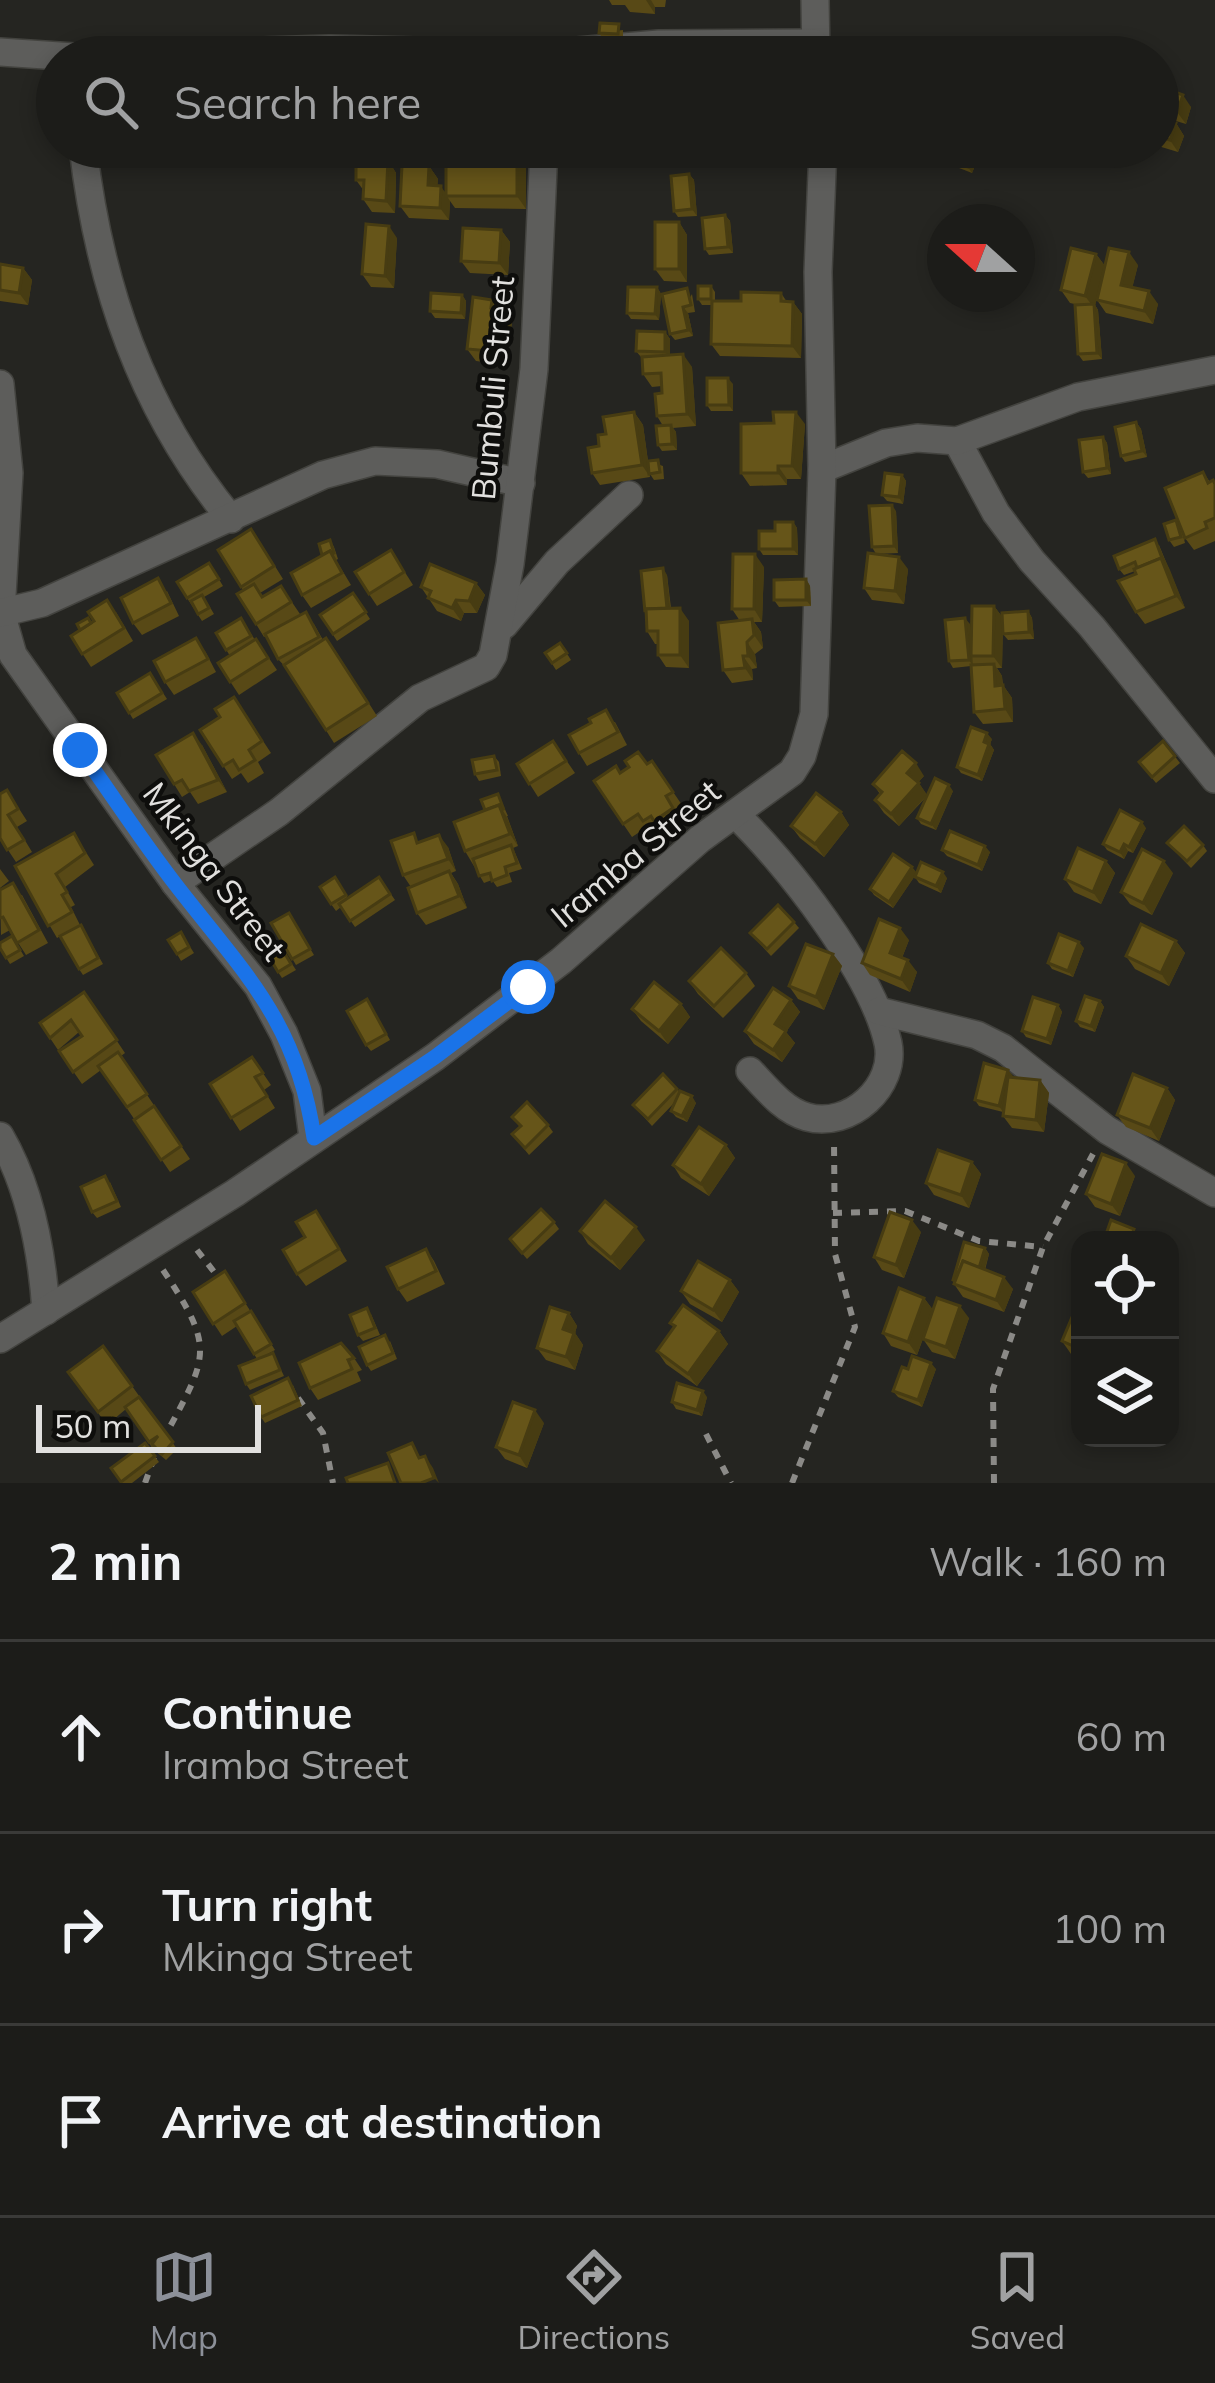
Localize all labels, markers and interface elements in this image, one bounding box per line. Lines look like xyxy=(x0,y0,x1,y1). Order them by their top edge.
search box xyxy=(36,36,1179,168)
icon: search xyxy=(78,69,144,135)
text: Search here xyxy=(174,74,421,130)
north arrow xyxy=(927,204,1035,312)
street label: Bumbuli Street xyxy=(462,274,522,502)
route end xyxy=(53,723,107,777)
street label: Iramba Street xyxy=(542,770,728,936)
street label: Mkinga Street xyxy=(135,774,295,968)
route start xyxy=(501,960,555,1014)
map controls xyxy=(1071,1231,1179,1447)
button: locate xyxy=(1071,1231,1179,1339)
button: layers xyxy=(1071,1339,1179,1447)
scale bar xyxy=(36,1399,261,1452)
text: 50 m xyxy=(54,1405,131,1446)
text: 2 min xyxy=(48,1529,183,1593)
text: Walk · 160 m xyxy=(929,1537,1167,1586)
text: Continue xyxy=(162,1684,352,1740)
icon: ahead xyxy=(48,1704,114,1770)
text: 60 m xyxy=(1076,1712,1167,1761)
text: Iramba Street xyxy=(162,1740,409,1789)
text: Turn right xyxy=(162,1876,372,1932)
icon: right xyxy=(48,1896,114,1962)
text: 100 m xyxy=(1052,1904,1167,1953)
text: Mkinga Street xyxy=(162,1932,413,1981)
icon: arrive xyxy=(48,2088,114,2154)
text: Arrive at destination xyxy=(162,2093,602,2149)
tab: Map xyxy=(150,2244,218,2357)
tab: Directions xyxy=(518,2244,670,2357)
tab: Saved xyxy=(970,2244,1065,2357)

